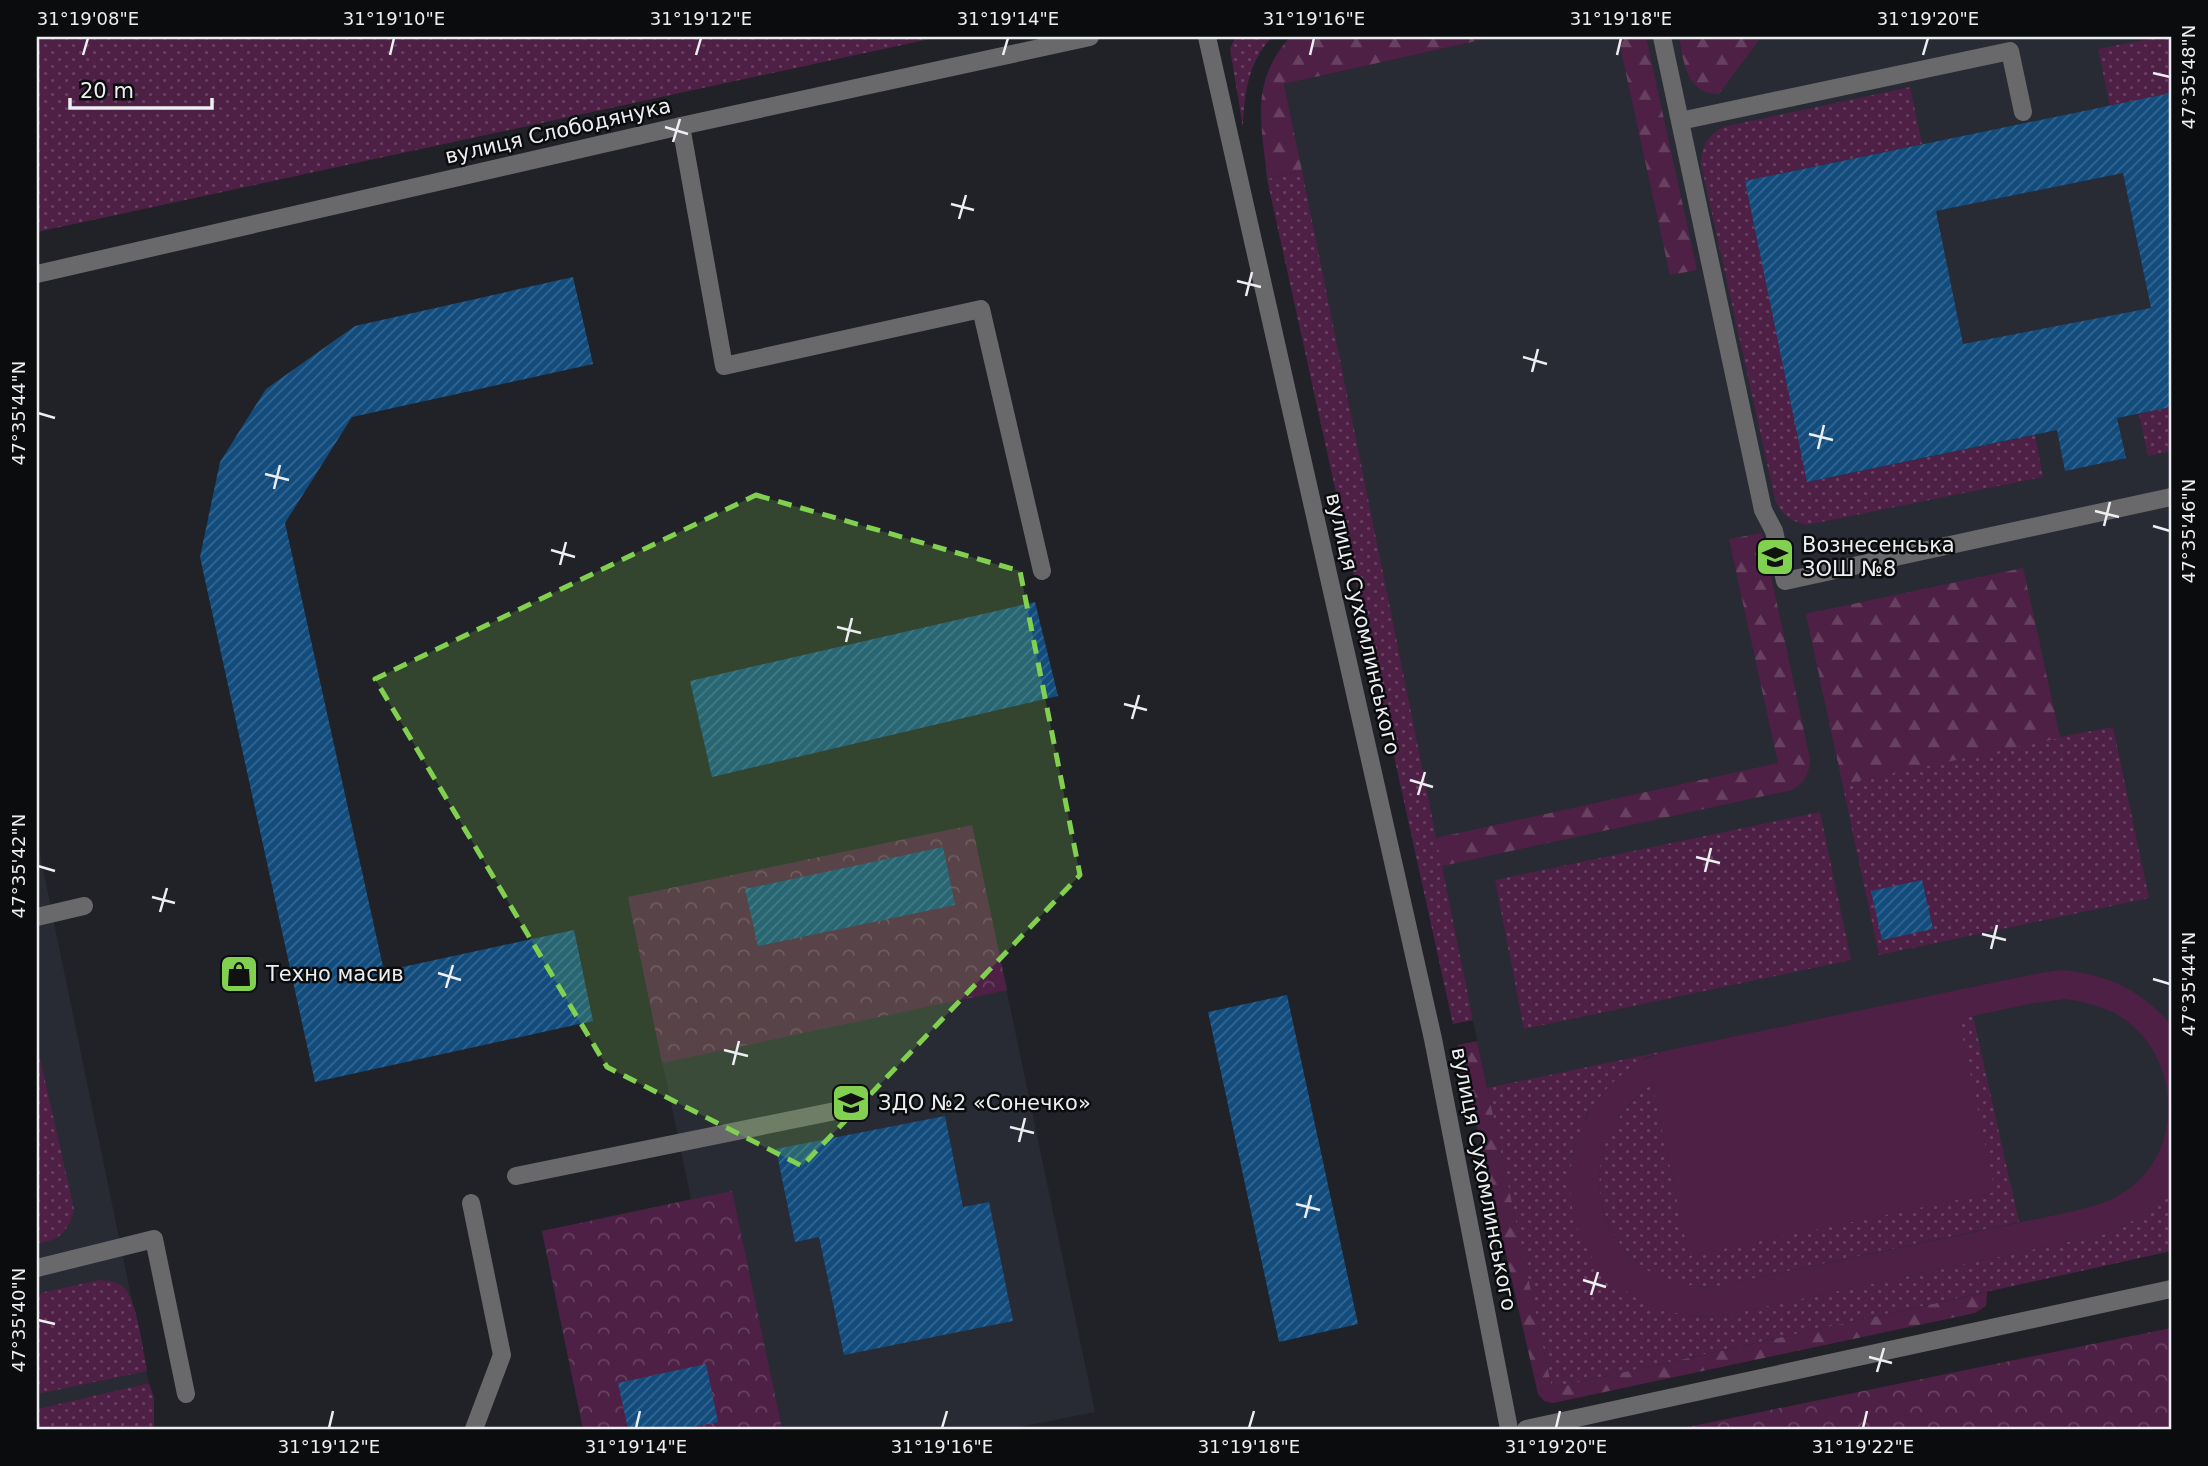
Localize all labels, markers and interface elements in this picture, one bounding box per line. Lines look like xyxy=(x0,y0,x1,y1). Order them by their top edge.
text: 31°19'08"E xyxy=(37,8,139,29)
text: 31°19'10"E xyxy=(343,8,445,29)
text: 31°19'12"E xyxy=(650,8,752,29)
text: 31°19'14"E xyxy=(957,8,1059,29)
text: 31°19'16"E xyxy=(1263,8,1365,29)
text: 31°19'18"E xyxy=(1570,8,1672,29)
text: 31°19'20"E xyxy=(1877,8,1979,29)
text: 47°35'48"N xyxy=(2178,25,2199,129)
scale bar xyxy=(70,66,212,110)
text: 20 m xyxy=(80,79,134,103)
street label: вулиця Слободянука xyxy=(443,93,673,169)
text: 47°35'44"N xyxy=(8,361,29,465)
text: 47°35'46"N xyxy=(2178,479,2199,583)
street label: вулиця Сухомлинського xyxy=(1321,491,1405,757)
place label: Вознесенська ЗОШ №8 xyxy=(1802,533,1955,581)
school or university icon: Вознесенська ЗОШ №8 xyxy=(1754,536,1796,578)
text: 47°35'42"N xyxy=(8,814,29,918)
text: 47°35'44"N xyxy=(2178,932,2199,1036)
shop icon: Техно масив xyxy=(218,953,260,995)
place label: Техно масив xyxy=(265,962,404,986)
street label: вулиця Сухомлинського xyxy=(1447,1045,1521,1313)
school or university icon: ЗДО №2 «Сонечко» xyxy=(830,1082,872,1124)
place label: ЗДО №2 «Сонечко» xyxy=(878,1091,1091,1115)
text: 47°35'40"N xyxy=(8,1268,29,1372)
text: 31°19'12"E xyxy=(278,1436,380,1457)
text: 31°19'14"E xyxy=(585,1436,687,1457)
text: 31°19'16"E xyxy=(891,1436,993,1457)
text: 31°19'18"E xyxy=(1198,1436,1300,1457)
text: 31°19'20"E xyxy=(1505,1436,1607,1457)
text: 31°19'22"E xyxy=(1812,1436,1914,1457)

